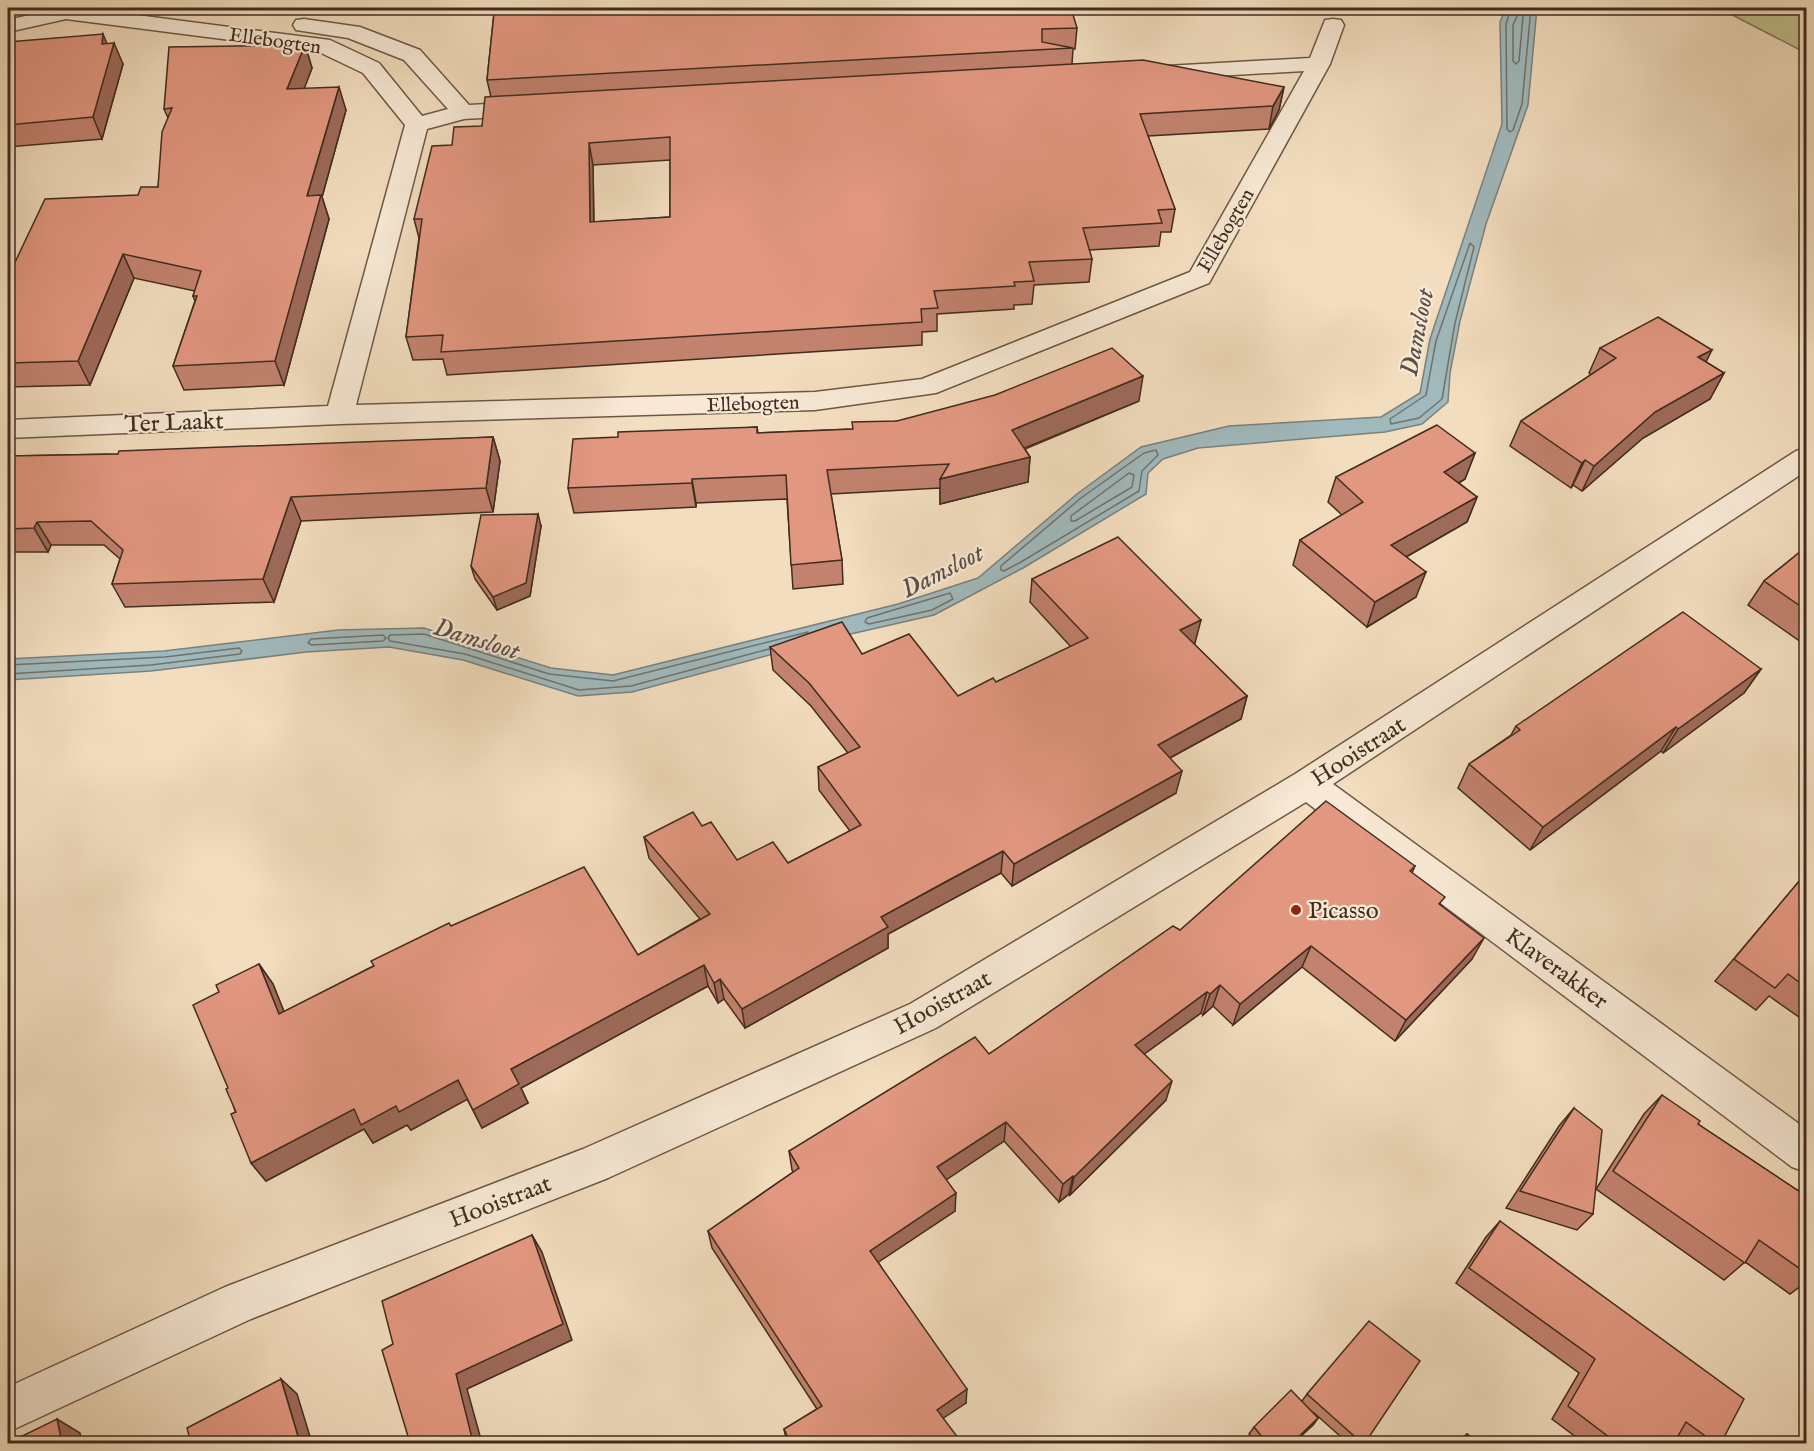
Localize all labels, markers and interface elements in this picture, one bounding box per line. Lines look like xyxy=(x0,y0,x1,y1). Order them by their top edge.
street label: Ellebogten xyxy=(227,23,323,60)
street label: Ellebogten xyxy=(1192,184,1261,277)
water label: Damsloot xyxy=(1393,284,1442,379)
street label: Ellebogten xyxy=(706,390,800,419)
street label: Ter Laakt xyxy=(124,406,224,441)
water label: Damsloot xyxy=(896,536,991,606)
water label: Damsloot xyxy=(429,611,525,669)
street label: Hooistraat xyxy=(1306,710,1412,794)
place label: Picasso xyxy=(1308,896,1379,927)
marker: Picasso xyxy=(1289,903,1303,917)
street label: Klaverakker xyxy=(1498,921,1614,1017)
street label: Hooistraat xyxy=(888,964,997,1043)
street label: Hooistraat xyxy=(445,1169,556,1236)

